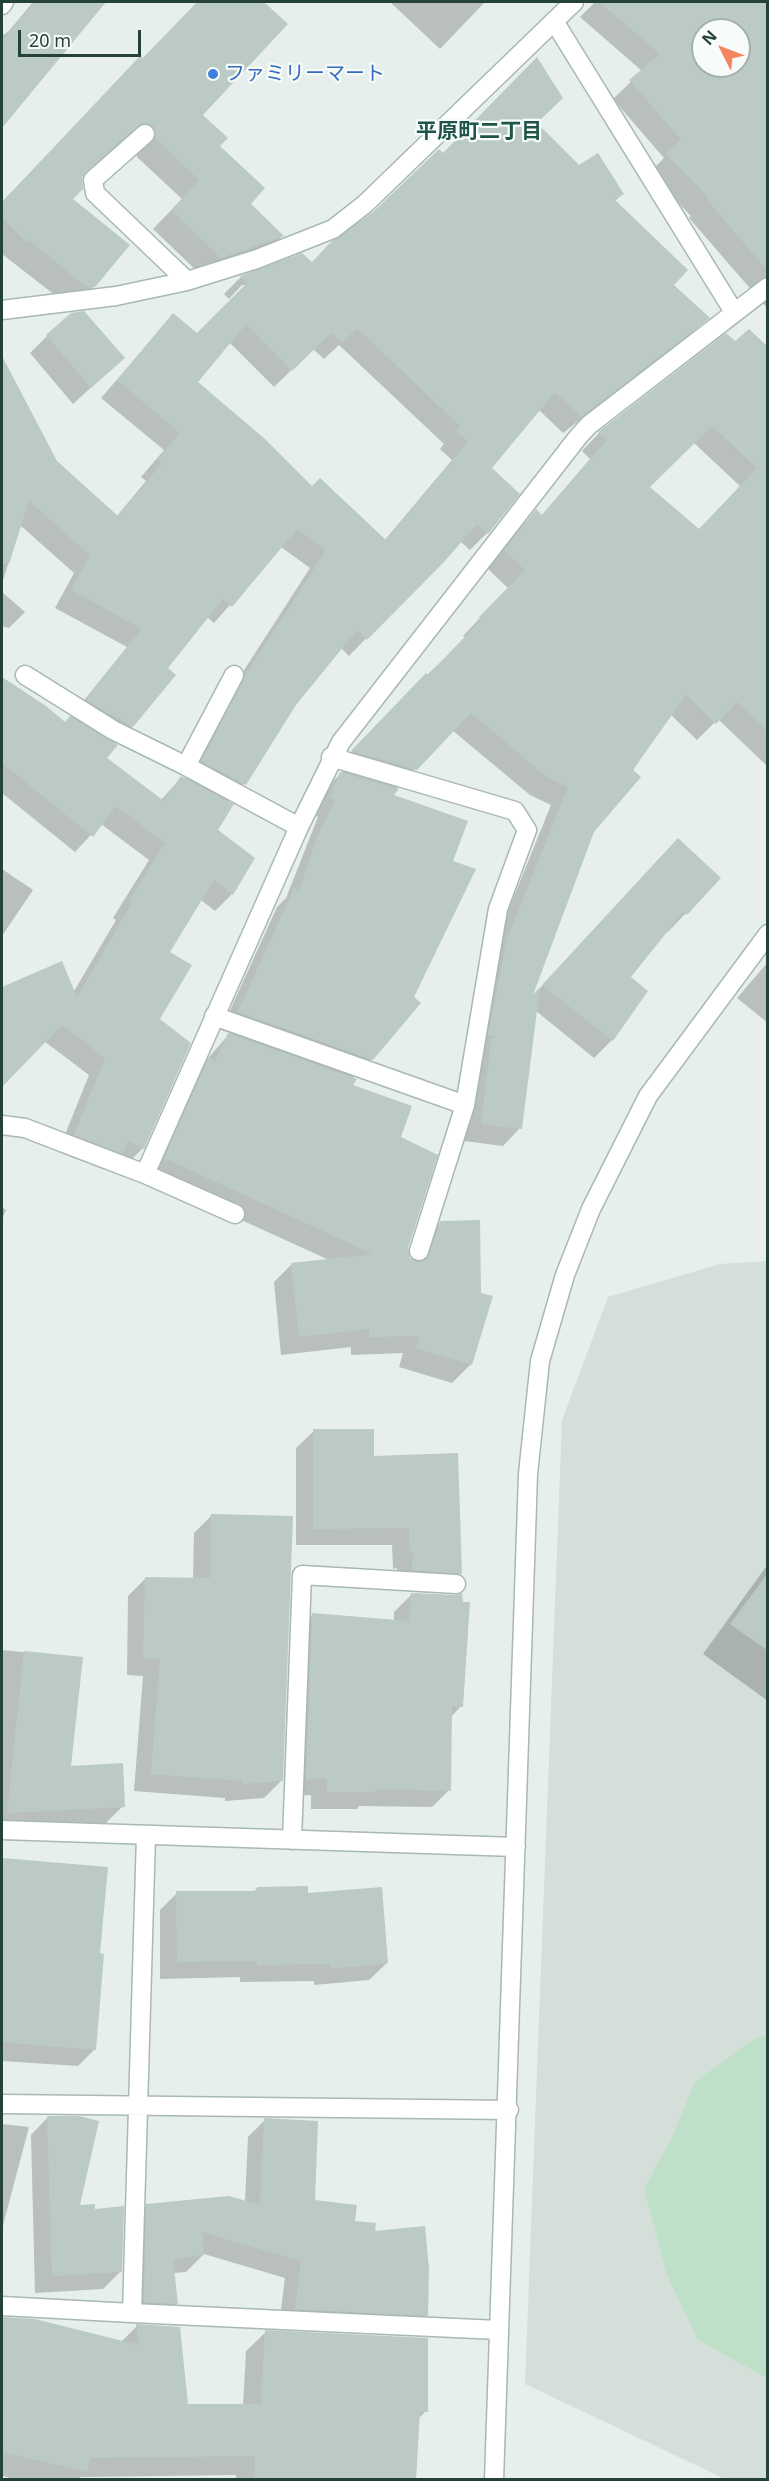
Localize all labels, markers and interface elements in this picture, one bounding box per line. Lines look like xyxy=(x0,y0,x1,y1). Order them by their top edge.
scale bar xyxy=(21,18,144,56)
north arrow xyxy=(691,18,751,78)
text: N xyxy=(697,25,722,49)
text: 20 m xyxy=(29,28,71,52)
place label: ファミリーマート xyxy=(225,62,385,86)
marker: ファミリーマート xyxy=(206,67,220,81)
district label: 平原町二丁目 xyxy=(416,119,542,145)

